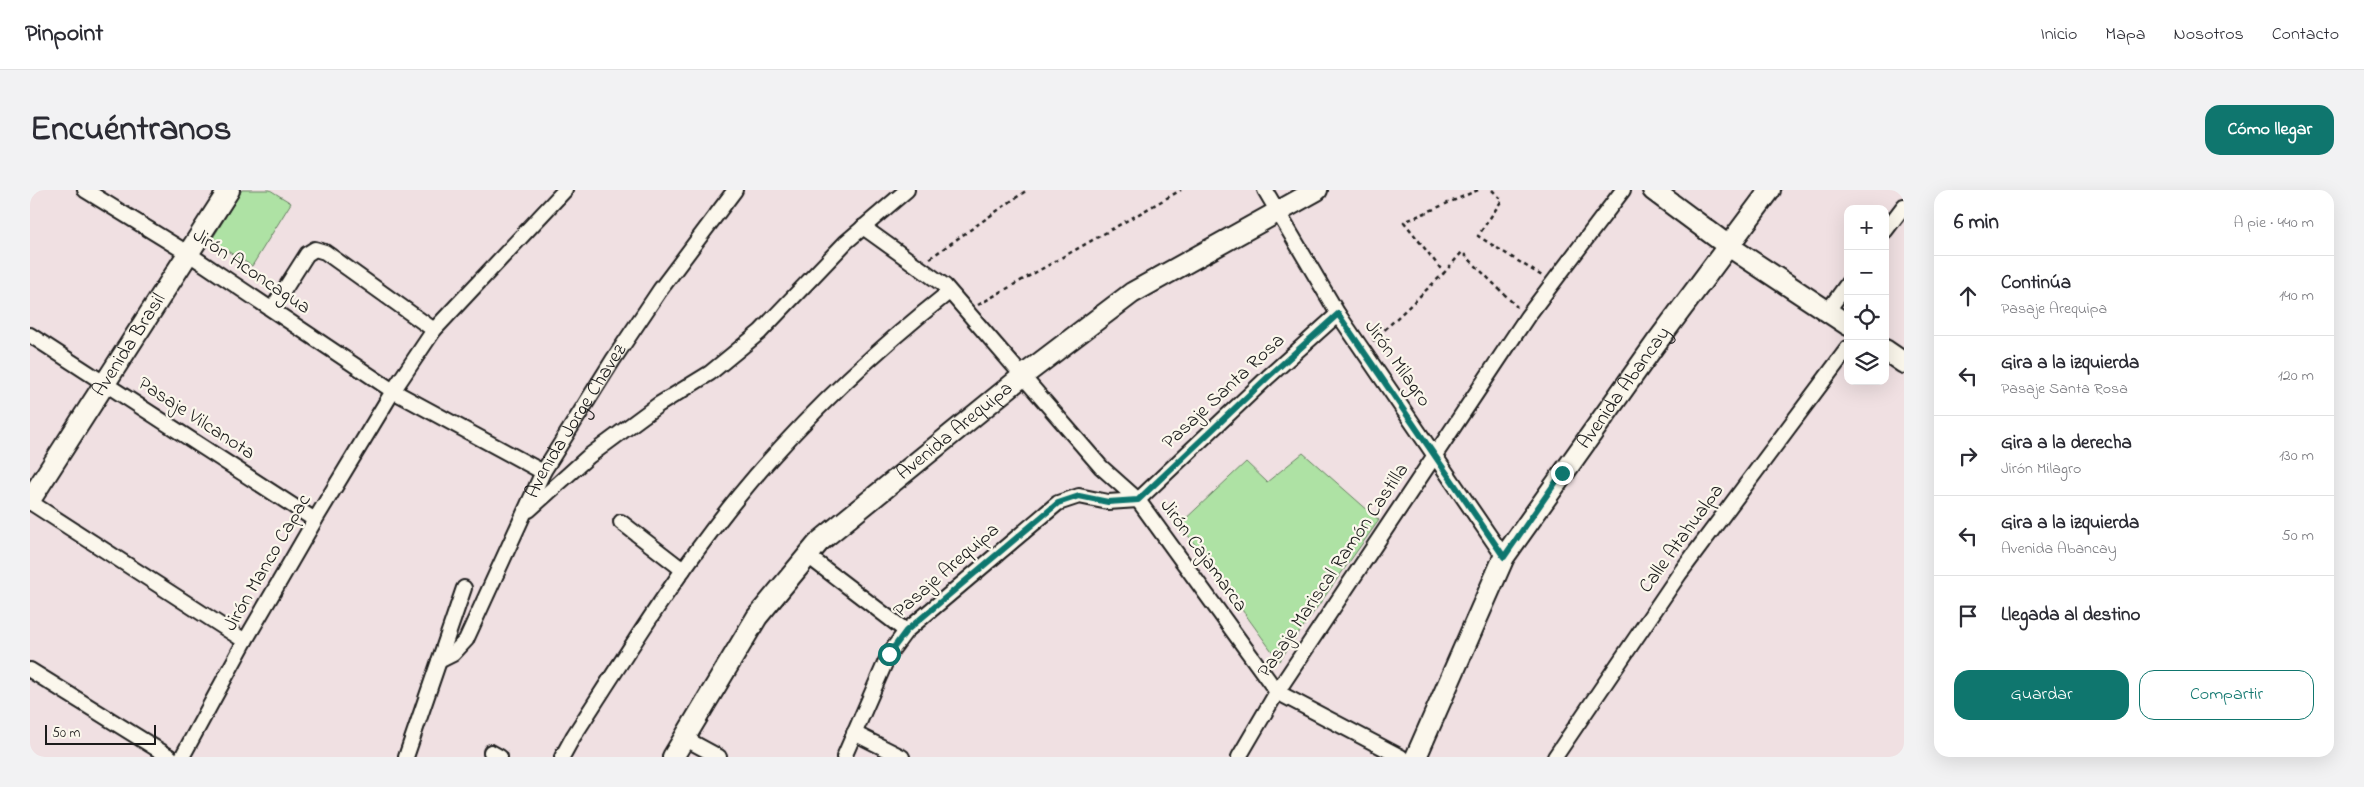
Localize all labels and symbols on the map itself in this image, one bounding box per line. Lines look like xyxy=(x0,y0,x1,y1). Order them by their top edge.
street label: Jirón Aconcagua xyxy=(185,222,316,323)
street label: Avenida Brasil xyxy=(85,288,173,403)
street label: Jirón Milagro xyxy=(1356,315,1438,414)
street label: Avenida Abancay xyxy=(1570,320,1678,455)
street label: Pasaje Santa Rosa xyxy=(1156,327,1292,457)
street label: Avenida Jorge Chavez xyxy=(518,338,635,503)
street label: Pasaje Vilcanota xyxy=(132,370,260,468)
street label: Avenida Arequipa xyxy=(891,375,1019,488)
street label: Pasaje Mariscal Ramón Castilla xyxy=(1251,458,1417,684)
route end xyxy=(1551,462,1574,485)
street label: Calle Atahualpa xyxy=(1632,478,1732,600)
street label: Jirón Manco Capac xyxy=(217,489,319,637)
street label: Jirón Cajamarca xyxy=(1152,493,1254,619)
street label: Pasaje Arequipa xyxy=(887,517,1007,625)
route start xyxy=(878,643,901,666)
scale bar xyxy=(45,722,156,745)

